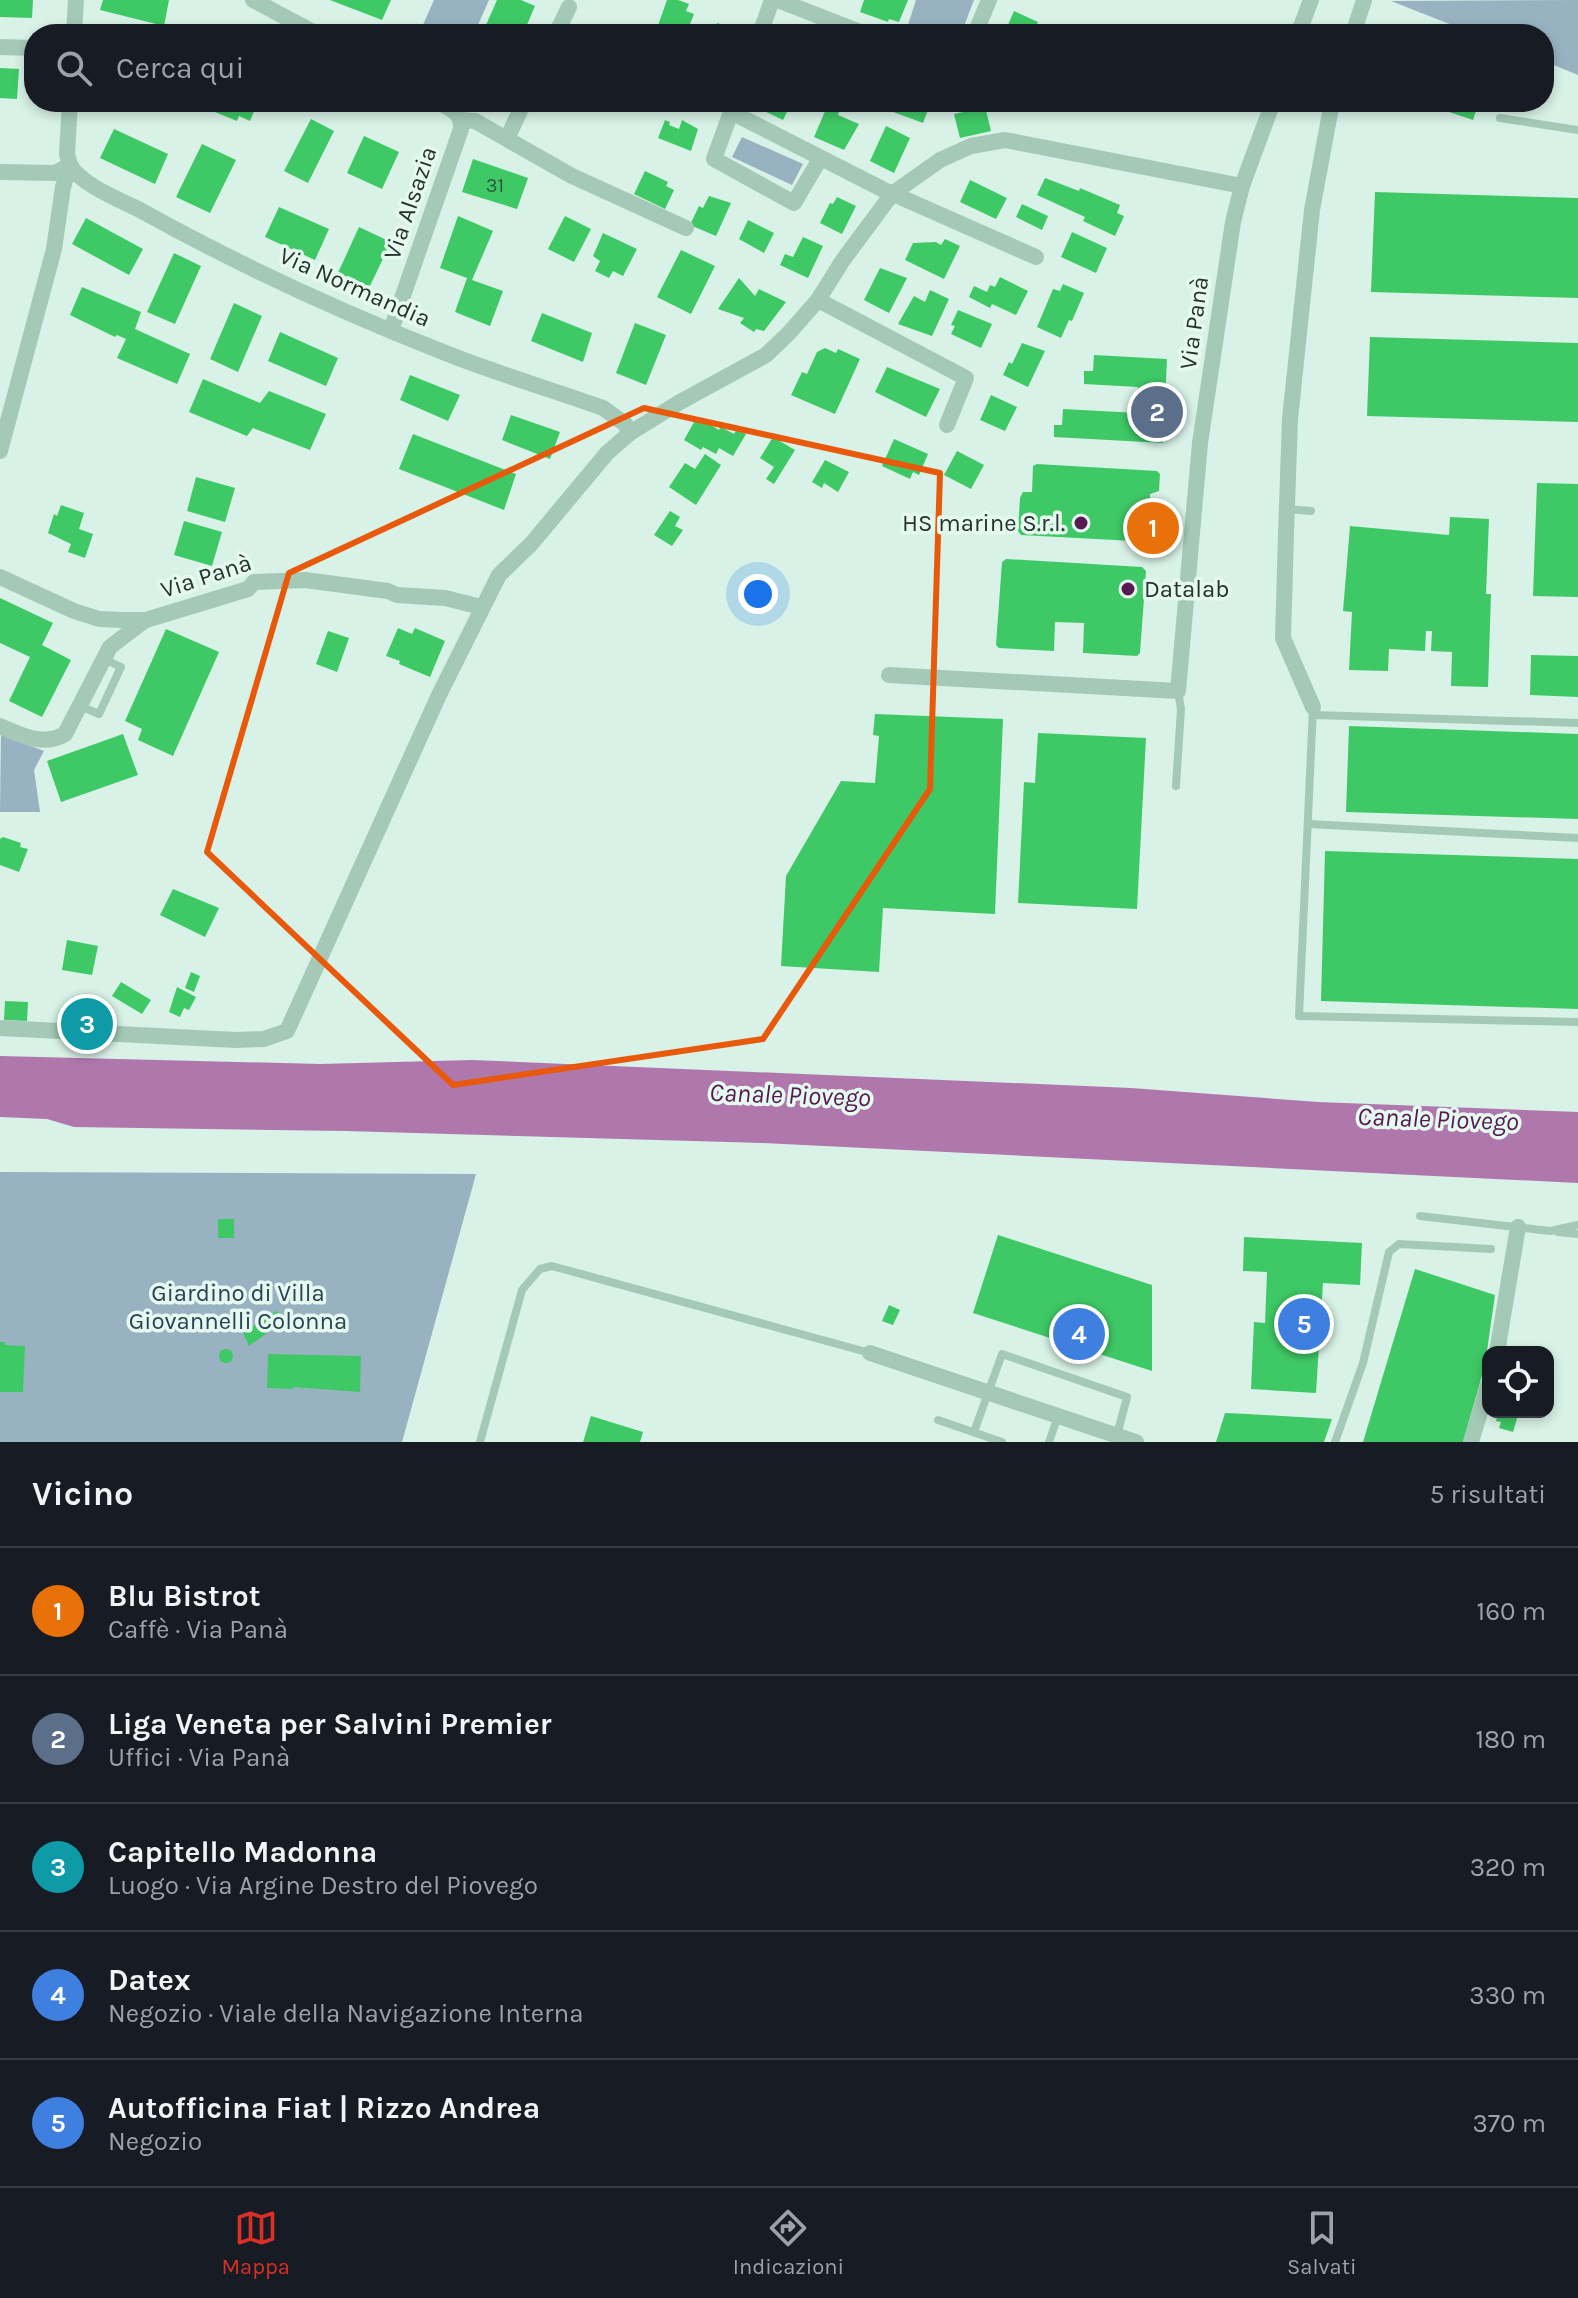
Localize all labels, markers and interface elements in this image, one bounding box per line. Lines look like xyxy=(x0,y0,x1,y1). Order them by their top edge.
search box xyxy=(24,24,1554,112)
icon: search xyxy=(52,46,96,90)
text: Cerca qui xyxy=(116,50,244,86)
street label: Via Alsazia xyxy=(378,143,442,263)
house number: 31 xyxy=(486,174,504,197)
street label: Via Normandia xyxy=(275,241,435,333)
street label: Via Panà xyxy=(1174,275,1214,371)
pin: 2 xyxy=(1131,382,1183,442)
pin: 1 xyxy=(1127,498,1179,558)
place label: HS marine S.r.l. xyxy=(902,509,1065,537)
marker: HS marine S.r.l. xyxy=(1072,514,1090,532)
street label: Via Panà xyxy=(157,548,255,604)
your location xyxy=(738,574,778,614)
place label: Datalab xyxy=(1144,575,1229,603)
marker: Datalab xyxy=(1119,580,1137,598)
pin: 3 xyxy=(61,994,113,1054)
water label: Canale Piovego xyxy=(709,1077,871,1113)
water label: Canale Piovego xyxy=(1357,1101,1519,1137)
park label: Giardino di Villa Giovannelli Colonna xyxy=(129,1279,347,1335)
pin: 5 xyxy=(1278,1294,1330,1354)
pin: 4 xyxy=(1053,1304,1105,1364)
map controls xyxy=(1482,1346,1554,1418)
button: locate xyxy=(1482,1346,1554,1418)
text: Vicino xyxy=(32,1474,133,1514)
text: 5 risultati xyxy=(1430,1479,1546,1510)
text: Blu Bistrot xyxy=(108,1578,261,1614)
text: 1 xyxy=(53,1596,63,1627)
text: 160 m xyxy=(1477,1596,1546,1627)
text: Caffè · Via Panà xyxy=(108,1614,288,1645)
text: Liga Veneta per Salvini Premier xyxy=(108,1706,552,1742)
text: 2 xyxy=(50,1724,66,1755)
text: 180 m xyxy=(1476,1724,1546,1755)
text: Uffici · Via Panà xyxy=(108,1742,290,1773)
text: Capitello Madonna xyxy=(108,1834,377,1870)
text: 3 xyxy=(50,1852,66,1883)
text: 320 m xyxy=(1470,1852,1546,1883)
text: Luogo · Via Argine Destro del Piovego xyxy=(108,1870,538,1901)
text: Datex xyxy=(108,1962,191,1998)
text: 4 xyxy=(50,1980,66,2011)
text: 330 m xyxy=(1469,1980,1546,2011)
text: Negozio · Viale della Navigazione Interna xyxy=(108,1998,584,2029)
text: Autofficina Fiat | Rizzo Andrea xyxy=(108,2090,540,2126)
text: 5 xyxy=(50,2108,66,2139)
text: 370 m xyxy=(1473,2108,1546,2139)
text: Negozio xyxy=(108,2126,202,2157)
tab: Mappa xyxy=(221,2206,290,2280)
tab: Indicazioni xyxy=(733,2206,844,2280)
tab: Salvati xyxy=(1287,2206,1357,2280)

